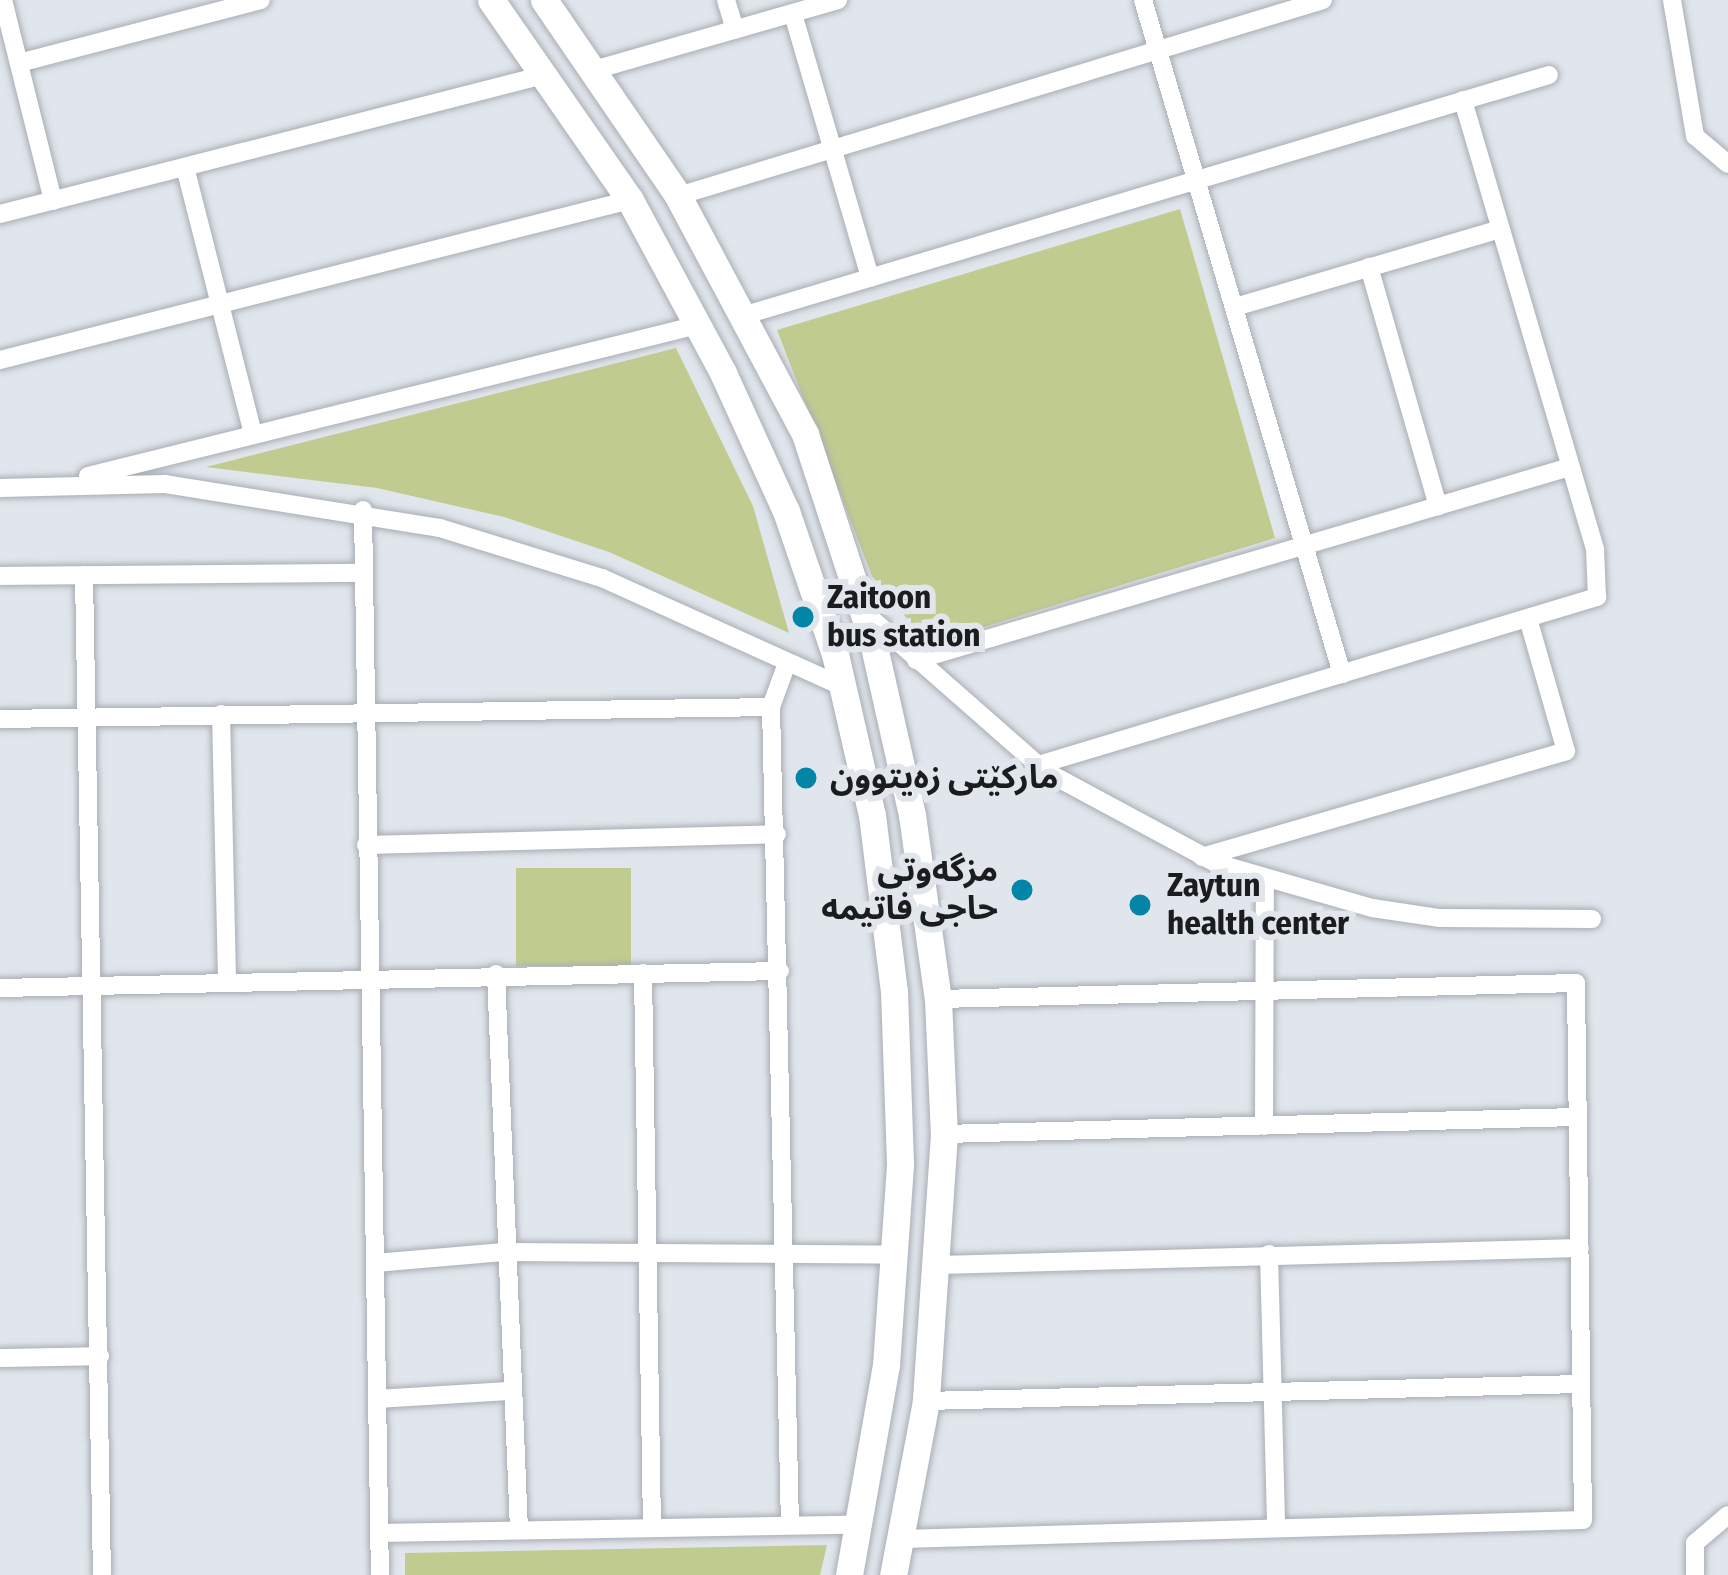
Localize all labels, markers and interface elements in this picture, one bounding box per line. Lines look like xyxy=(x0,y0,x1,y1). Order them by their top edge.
place label: Zaitoon bus station xyxy=(827,578,981,656)
marker: Zaitoon bus station xyxy=(790,604,816,630)
place label: مارکێتی زەیتوون xyxy=(830,758,1058,798)
marker: مارکێتی زەیتوون xyxy=(793,765,819,791)
place label: مزگەوتی حاجی فاتیمە xyxy=(821,851,998,929)
place label: Zaytun health center xyxy=(1167,866,1349,944)
marker: مزگەوتی حاجی فاتیمە xyxy=(1009,877,1035,903)
marker: Zaytun health center xyxy=(1124,889,1156,921)

